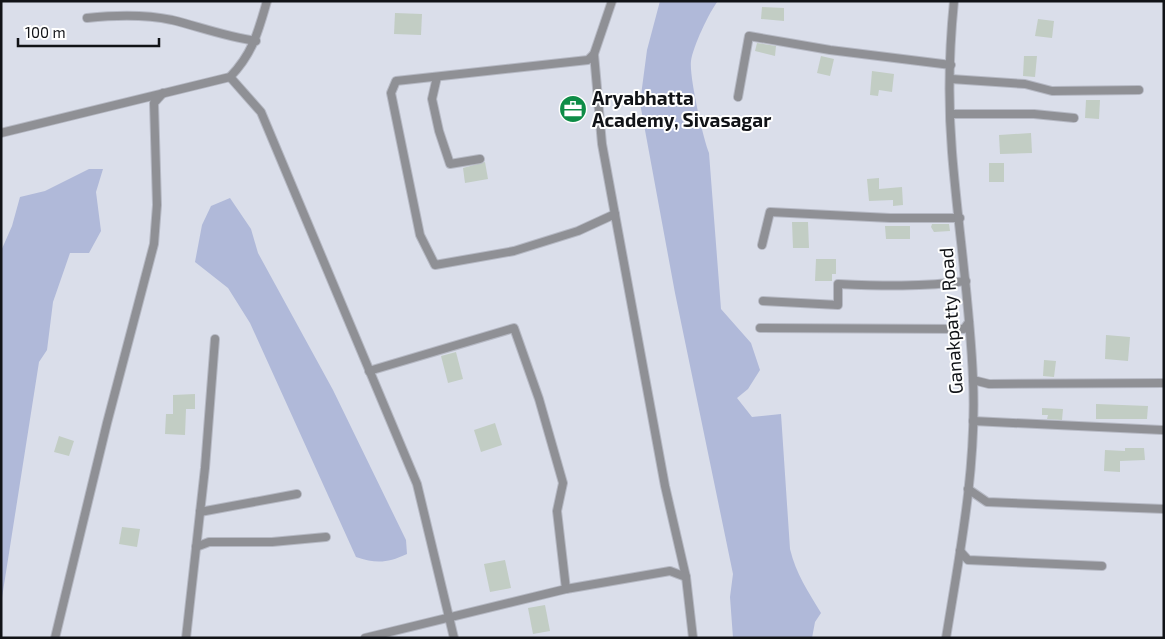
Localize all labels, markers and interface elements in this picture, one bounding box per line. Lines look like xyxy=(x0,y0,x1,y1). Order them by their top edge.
scale bar xyxy=(18,15,159,47)
text: 100 m xyxy=(25,23,66,41)
place label: Aryabhatta Academy, Sivasagar xyxy=(592,86,771,132)
office icon: Aryabhatta Academy, Sivasagar xyxy=(558,94,588,124)
street label: Ganakpatty Road xyxy=(934,247,967,395)

